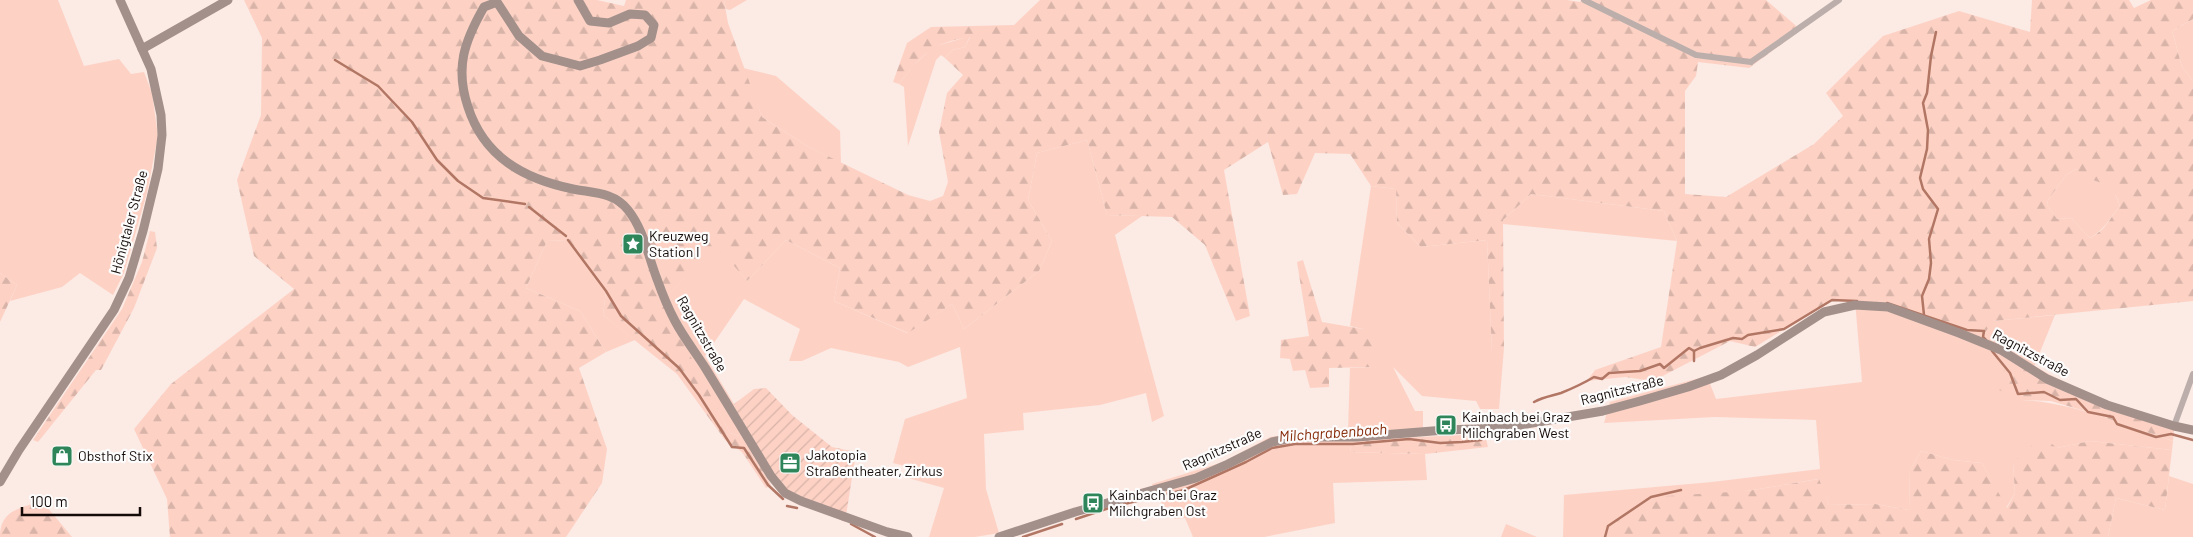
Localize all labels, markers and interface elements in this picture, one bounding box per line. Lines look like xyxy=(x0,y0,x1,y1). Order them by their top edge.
street label: Hönigtaler Straße xyxy=(106,168,151,276)
place label: Kreuzweg Station I xyxy=(649,227,709,260)
place icon: Kreuzweg Station I xyxy=(621,232,645,256)
street label: Ragnitzstraße xyxy=(674,293,731,375)
street label: Ragnitzstraße xyxy=(1990,325,2073,380)
street label: Ragnitzstraße xyxy=(1579,371,1665,408)
place label: Kainbach bei Graz Milchgraben West xyxy=(1462,408,1570,441)
bus stop icon: Kainbach bei Graz Milchgraben West xyxy=(1434,413,1458,437)
water label: Milchgrabenbach xyxy=(1278,419,1388,445)
street label: Ragnitzstraße xyxy=(1180,424,1264,474)
shop icon: Obsthof Stix xyxy=(50,444,74,468)
place label: Jakotopia Straßentheater, Zirkus xyxy=(806,446,943,479)
place label: Obsthof Stix xyxy=(78,447,153,464)
office icon: Jakotopia Straßentheater, Zirkus xyxy=(778,451,802,475)
scale bar xyxy=(22,484,140,516)
place label: Kainbach bei Graz Milchgraben Ost xyxy=(1109,486,1217,519)
bus stop icon: Kainbach bei Graz Milchgraben Ost xyxy=(1081,491,1105,515)
text: 100 m xyxy=(30,492,68,510)

